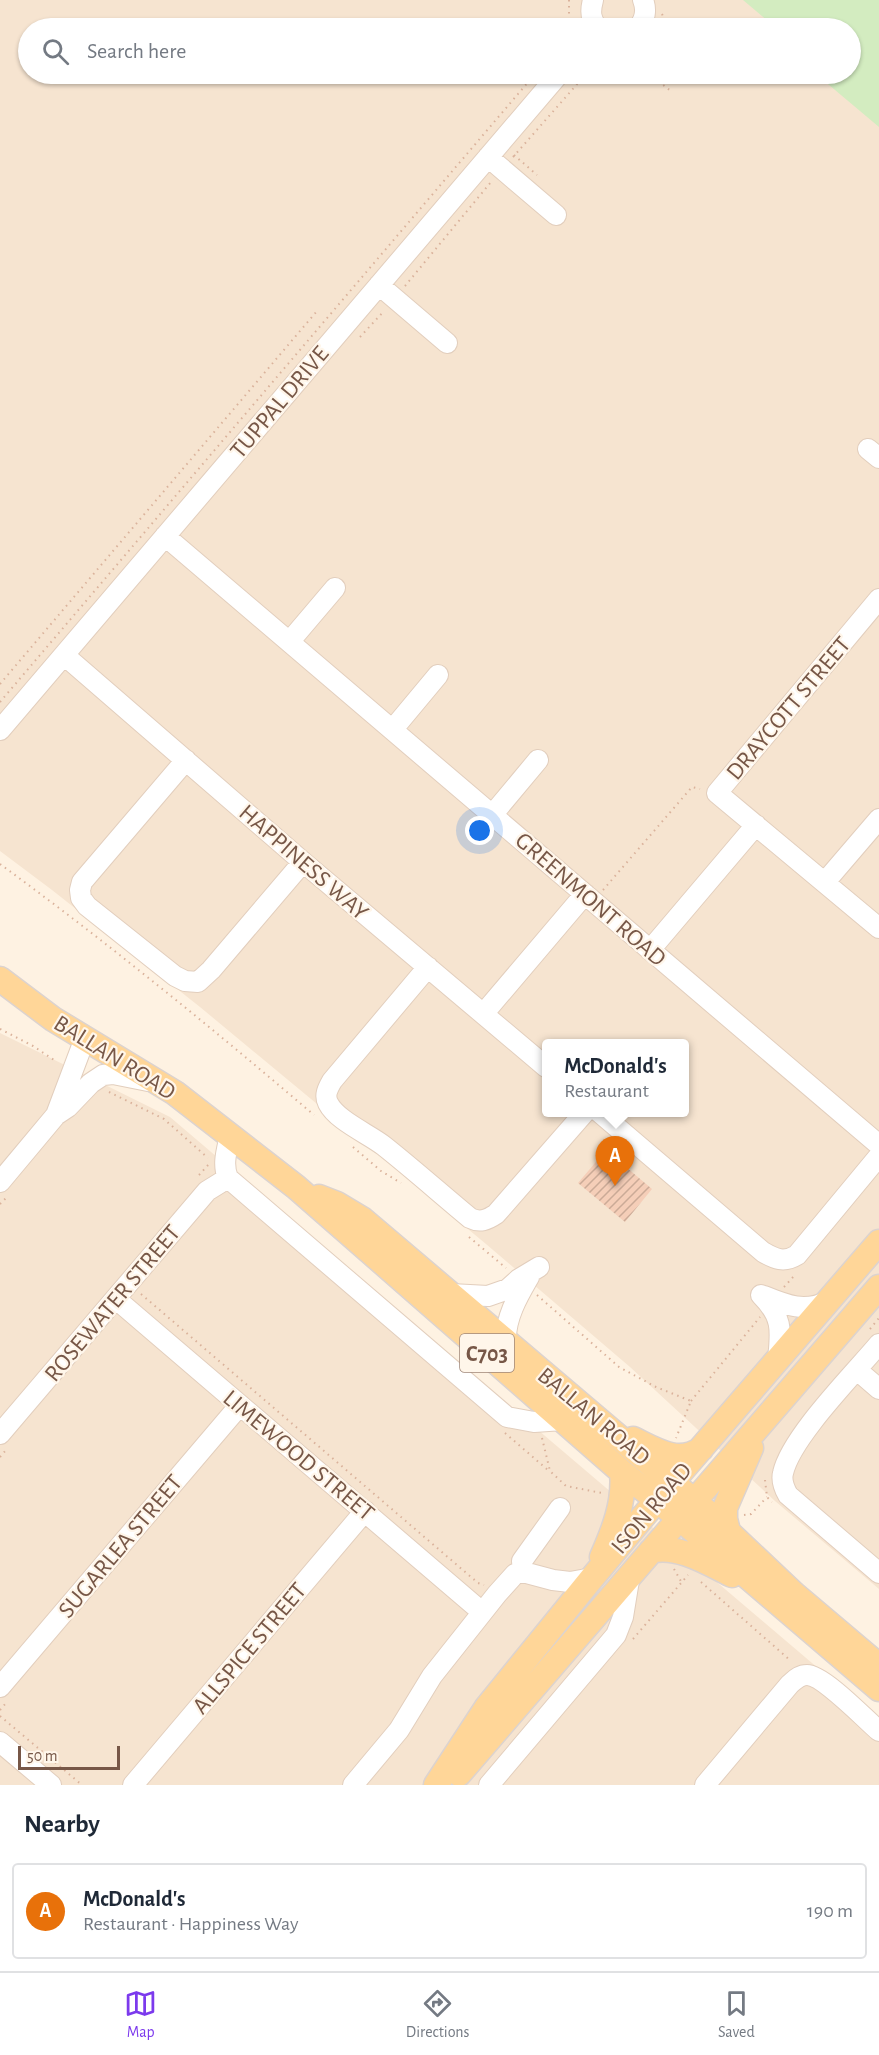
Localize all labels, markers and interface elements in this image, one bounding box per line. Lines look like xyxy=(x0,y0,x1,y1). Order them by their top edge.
search box xyxy=(18,18,861,84)
icon: search xyxy=(39,35,72,68)
text: Search here xyxy=(87,40,186,62)
street label: TUPPAL DRIVE xyxy=(226,342,334,463)
street label: DRAYCOTT STREET xyxy=(722,632,855,785)
street label: HAPPINESS WAY xyxy=(234,800,373,925)
your location xyxy=(465,816,494,845)
street label: GREENMONT ROAD xyxy=(511,828,670,971)
street label: BALLAN ROAD xyxy=(49,1011,179,1105)
popup xyxy=(542,1039,689,1117)
text: McDonald's xyxy=(564,1055,667,1077)
text: Restaurant xyxy=(564,1081,649,1101)
pin: A xyxy=(596,1136,634,1186)
street label: ROSEWATER STREET xyxy=(41,1221,185,1387)
road number: C703 xyxy=(460,1334,514,1372)
street label: BALLAN ROAD xyxy=(533,1363,654,1470)
street label: LIMEWOOD STREET xyxy=(218,1386,379,1526)
street label: ISON ROAD xyxy=(607,1459,697,1559)
street label: SUGARLEA STREET xyxy=(54,1470,187,1623)
street label: ALLSPICE STREET xyxy=(188,1578,311,1719)
scale bar xyxy=(18,1743,120,1770)
text: 50 m xyxy=(27,1748,58,1764)
text: Nearby xyxy=(24,1811,100,1837)
text: McDonald's xyxy=(83,1888,185,1910)
text: A xyxy=(40,1901,52,1921)
text: 190 m xyxy=(807,1901,853,1921)
text: Restaurant · Happiness Way xyxy=(83,1914,298,1934)
tab: Map xyxy=(124,1987,157,2042)
tab: Directions xyxy=(406,1987,470,2042)
tab: Saved xyxy=(718,1987,755,2042)

